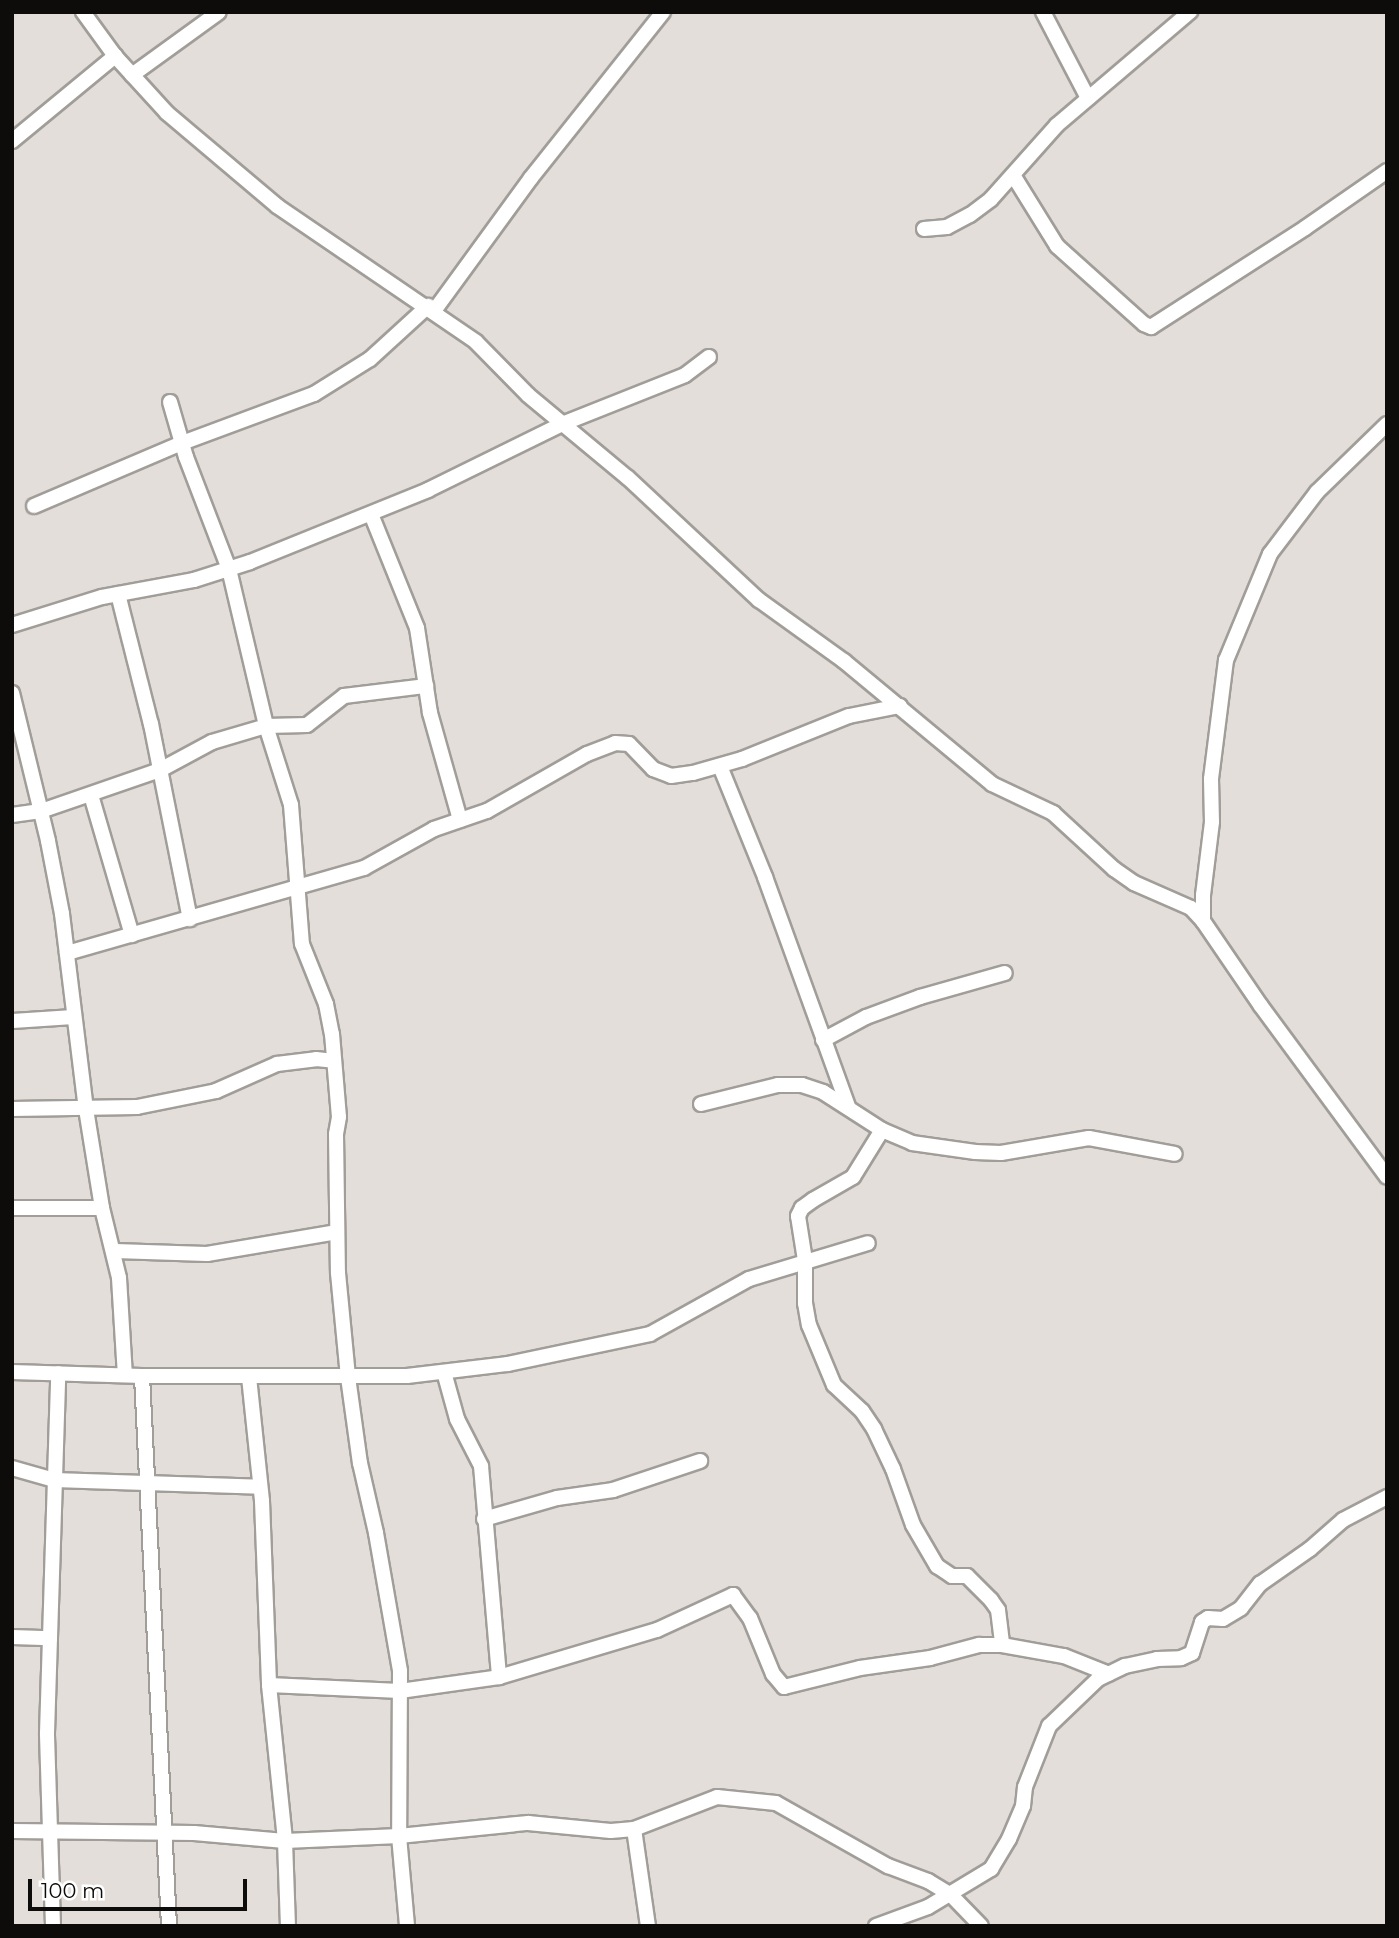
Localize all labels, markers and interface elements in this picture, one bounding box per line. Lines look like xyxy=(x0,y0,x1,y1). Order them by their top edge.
scale bar xyxy=(32,1864,250,1908)
text: 100 m xyxy=(41,1878,104,1903)

